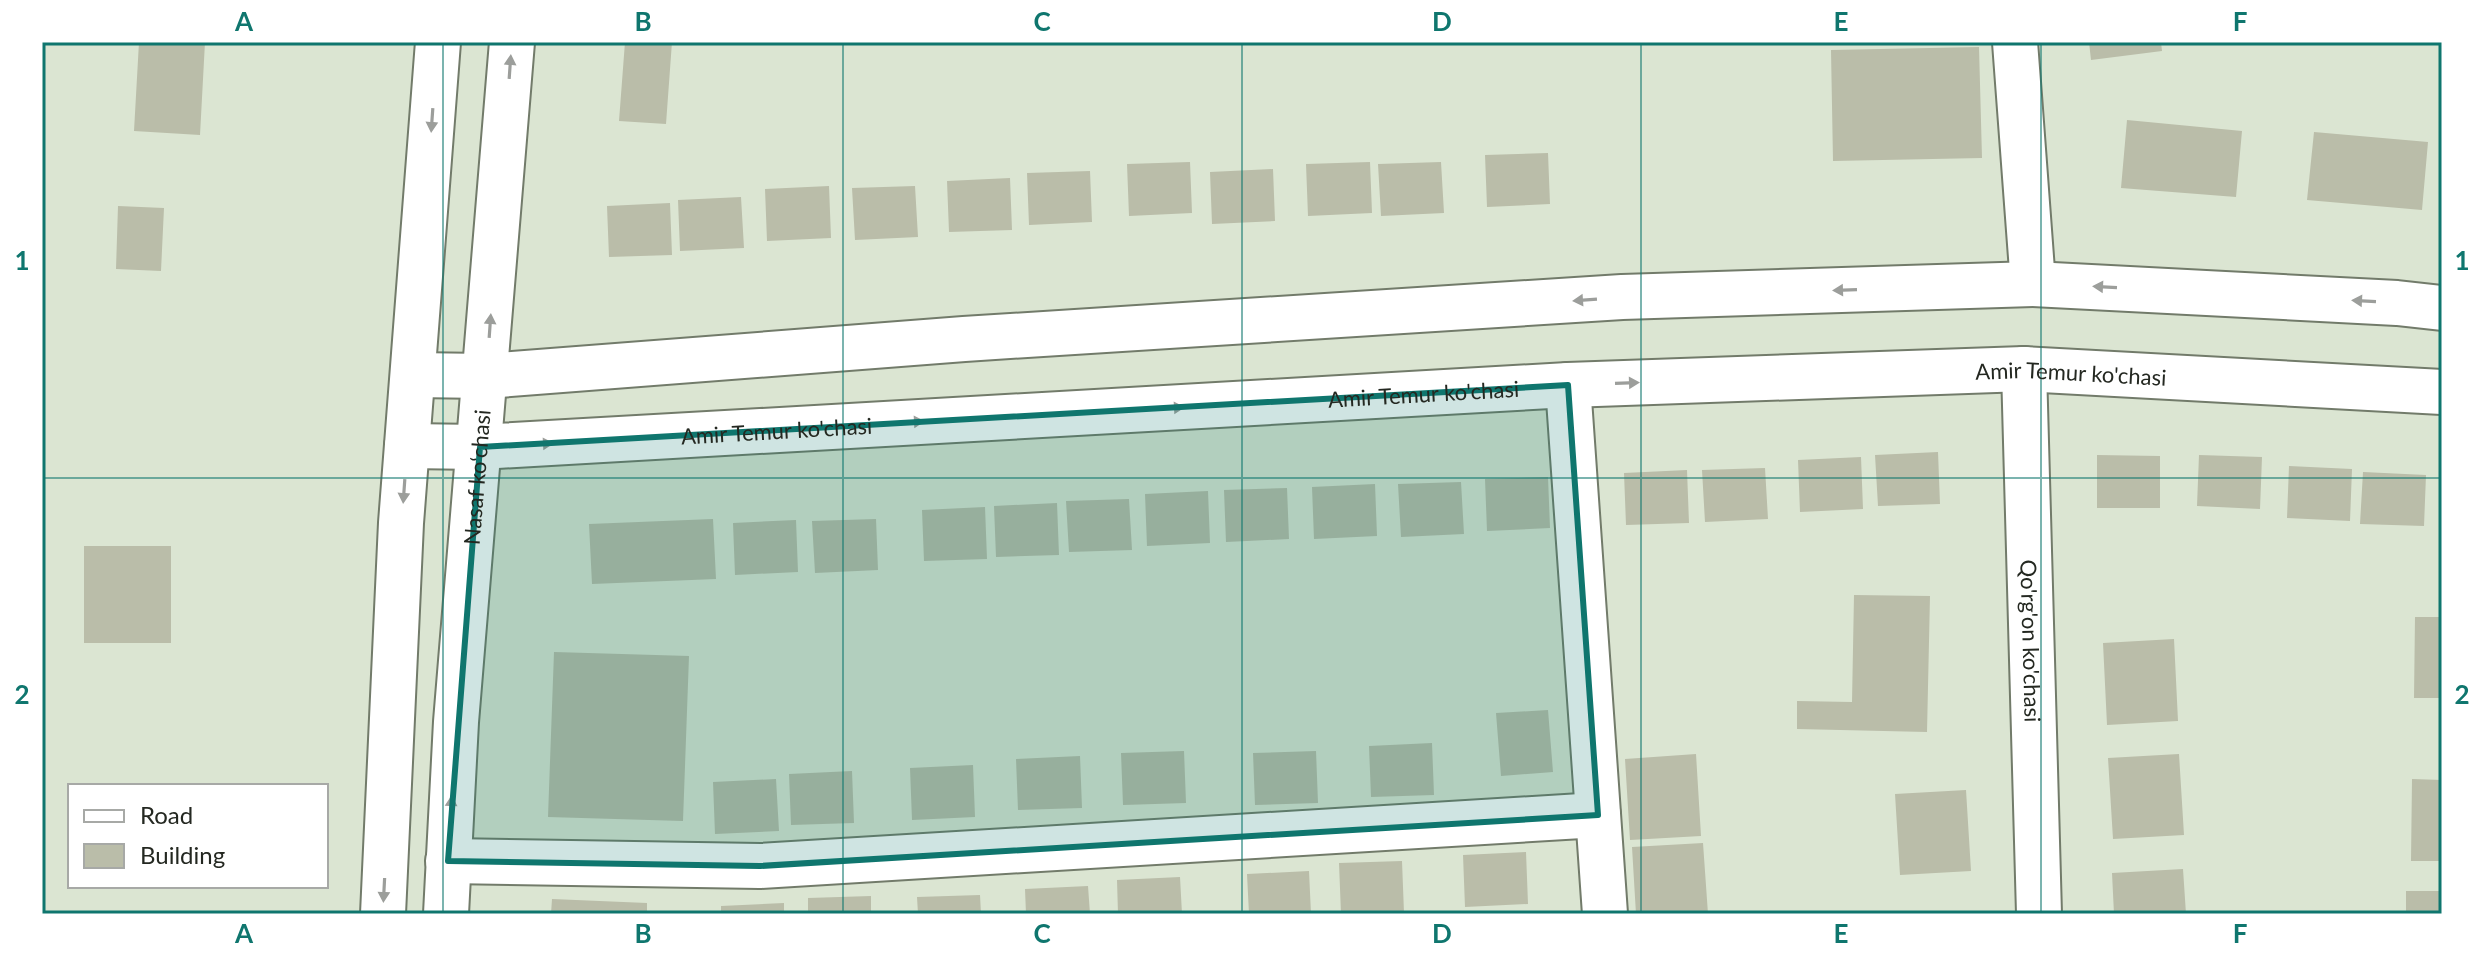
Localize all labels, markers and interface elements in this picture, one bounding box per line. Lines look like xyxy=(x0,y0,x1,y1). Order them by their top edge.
text: A xyxy=(234,5,254,37)
text: B xyxy=(634,5,652,37)
text: C xyxy=(1033,5,1051,37)
text: D xyxy=(1432,5,1452,37)
text: E xyxy=(1834,5,1848,37)
text: F xyxy=(2233,5,2247,37)
one-way arrow xyxy=(504,54,517,79)
one-way arrow xyxy=(425,108,438,133)
text: 1 xyxy=(14,244,30,276)
text: 1 xyxy=(2454,244,2470,276)
one-way arrow xyxy=(2092,281,2117,294)
one-way arrow xyxy=(1832,283,1857,296)
one-way arrow xyxy=(1572,294,1597,307)
one-way arrow xyxy=(2351,294,2376,307)
one-way arrow xyxy=(484,313,497,338)
street label: Amir Temur ko'chasi xyxy=(1975,355,2167,390)
street label: Amir Temur ko'chasi xyxy=(1327,374,1520,412)
one-way arrow xyxy=(1615,376,1640,389)
one-way arrow xyxy=(1159,401,1185,414)
street label: Nasaf ko‘chasi xyxy=(457,408,495,546)
street label: Amir Temur ko'chasi xyxy=(680,411,873,449)
one-way arrow xyxy=(900,416,925,429)
one-way arrow xyxy=(529,437,554,450)
one-way arrow xyxy=(397,479,410,504)
street label: Qo'rg'on ko'chasi xyxy=(2016,559,2047,723)
text: 2 xyxy=(14,678,30,710)
text: 2 xyxy=(2454,678,2470,710)
legend xyxy=(68,784,328,888)
one-way arrow xyxy=(445,795,458,820)
text: Road xyxy=(140,800,193,829)
text: Building xyxy=(140,840,225,869)
one-way arrow xyxy=(378,878,391,903)
text: A xyxy=(234,917,254,949)
text: B xyxy=(634,917,652,949)
text: C xyxy=(1033,917,1051,949)
text: D xyxy=(1432,917,1452,949)
text: E xyxy=(1834,917,1848,949)
text: F xyxy=(2233,917,2247,949)

